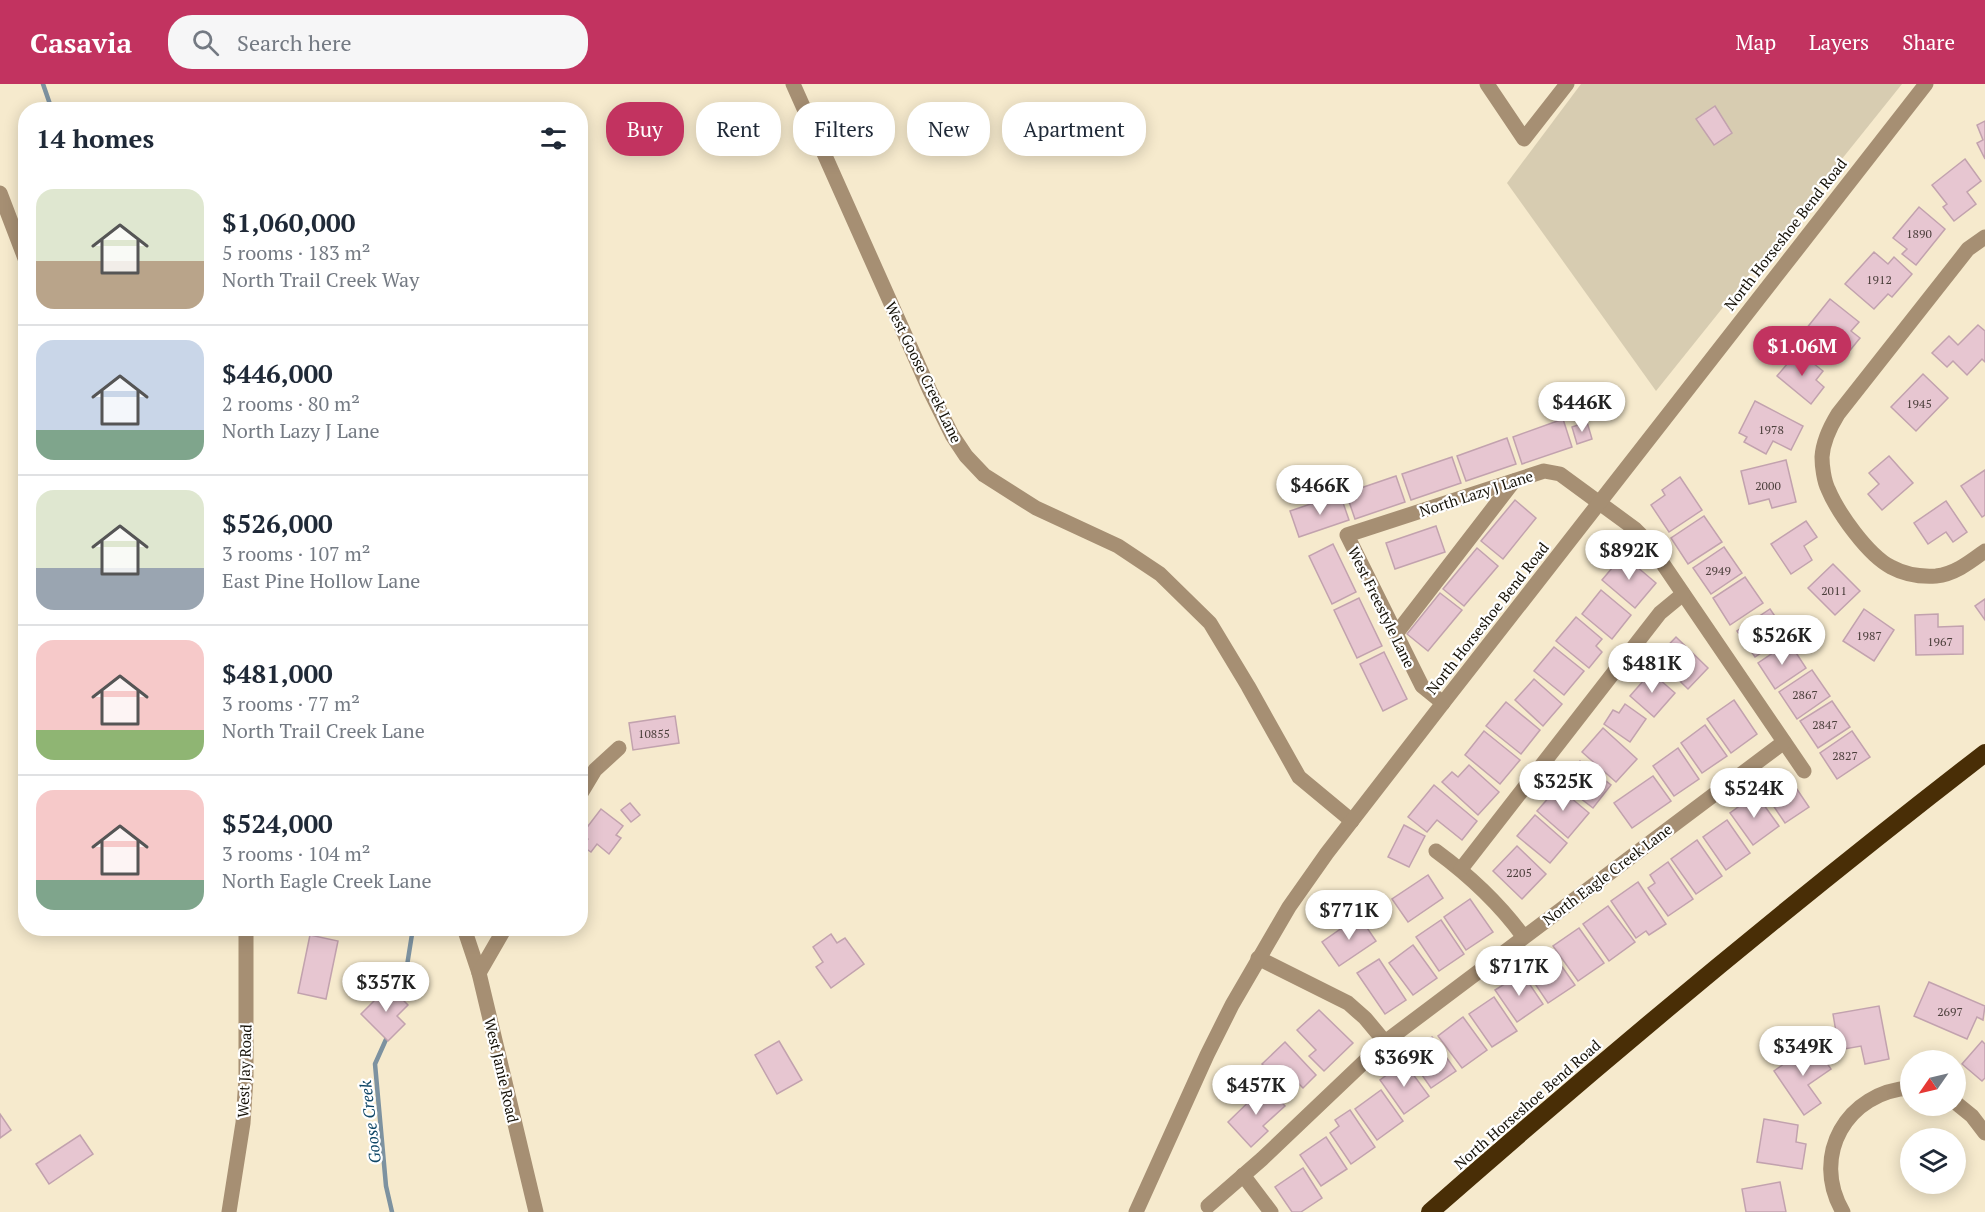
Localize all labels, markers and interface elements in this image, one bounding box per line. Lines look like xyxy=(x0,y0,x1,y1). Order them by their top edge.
search box xyxy=(168,15,588,69)
text: Casavia xyxy=(30,24,132,61)
icon: search xyxy=(189,26,222,59)
text: Search here xyxy=(237,28,352,57)
text: Map xyxy=(1735,28,1776,56)
text: Layers xyxy=(1809,28,1869,56)
text: Share xyxy=(1902,28,1955,56)
chip: Buy xyxy=(606,102,684,156)
chip: Rent xyxy=(696,102,781,156)
chip: Filters xyxy=(793,102,895,156)
chip: New xyxy=(907,102,990,156)
chip: Apartment xyxy=(1002,102,1146,156)
text: 14 homes xyxy=(36,121,154,155)
icon: filters xyxy=(537,122,570,155)
street label: North Horseshoe Bend Road xyxy=(1719,154,1851,314)
text: $1,060,000 xyxy=(222,205,355,239)
icon: home xyxy=(84,213,156,285)
house number: 1890 xyxy=(1906,226,1932,241)
text: 5 rooms · 183 m² xyxy=(222,239,370,266)
text: North Trail Creek Way xyxy=(222,266,419,293)
house number: 1912 xyxy=(1866,272,1892,287)
street label: West Goose Creek Lane xyxy=(881,298,967,446)
pin: $1.06M xyxy=(1753,326,1851,377)
text: $1.06M xyxy=(1767,332,1837,359)
text: $446,000 xyxy=(222,356,333,390)
icon: home xyxy=(84,364,156,436)
pin: $446K xyxy=(1540,382,1624,433)
text: $446K xyxy=(1552,388,1612,415)
text: 2 rooms · 80 m² xyxy=(222,390,360,417)
house number: 1945 xyxy=(1906,396,1932,411)
text: North Lazy J Lane xyxy=(222,417,380,444)
house number: 1978 xyxy=(1758,422,1784,437)
pin: $466K xyxy=(1278,465,1362,516)
street label: North Lazy J Lane xyxy=(1417,465,1535,521)
text: $466K xyxy=(1290,471,1350,498)
house number: 2000 xyxy=(1755,478,1781,493)
text: $526,000 xyxy=(222,506,333,540)
icon: home xyxy=(84,514,156,586)
pin: $892K xyxy=(1587,530,1671,581)
text: $892K xyxy=(1599,536,1659,563)
street label: North Horseshoe Bend Road xyxy=(1421,538,1553,698)
text: 3 rooms · 107 m² xyxy=(222,540,370,567)
street label: West Freestyle Lane xyxy=(1344,543,1420,671)
house number: 2949 xyxy=(1705,563,1731,578)
text: East Pine Hollow Lane xyxy=(222,567,420,594)
house number: 2011 xyxy=(1821,583,1847,598)
pin: $526K xyxy=(1740,615,1824,666)
text: $526K xyxy=(1752,621,1812,648)
house number: 1987 xyxy=(1856,628,1882,643)
house number: 1967 xyxy=(1927,634,1953,649)
pin: $481K xyxy=(1610,643,1694,694)
text: $481K xyxy=(1622,649,1682,676)
text: $481,000 xyxy=(222,656,333,690)
icon: home xyxy=(84,664,156,736)
house number: 2867 xyxy=(1792,687,1818,702)
text: 3 rooms · 77 m² xyxy=(222,690,360,717)
text: North Trail Creek Lane xyxy=(222,717,425,744)
house number: 2847 xyxy=(1812,717,1838,732)
house number: 10855 xyxy=(638,726,670,741)
house number: 2827 xyxy=(1832,748,1858,763)
pin: $325K xyxy=(1521,761,1605,812)
text: $325K xyxy=(1533,767,1593,794)
pin: $524K xyxy=(1712,768,1796,819)
text: $524K xyxy=(1724,774,1784,801)
text: $524,000 xyxy=(222,806,333,840)
icon: home xyxy=(84,814,156,886)
street label: North Eagle Creek Lane xyxy=(1538,819,1676,929)
text: 3 rooms · 104 m² xyxy=(222,840,370,867)
house number: 2205 xyxy=(1506,865,1532,880)
text: North Eagle Creek Lane xyxy=(222,867,431,894)
pin: $771K xyxy=(1307,890,1391,941)
text: $771K xyxy=(1319,896,1379,923)
pin: $717K xyxy=(1477,946,1561,997)
text: $717K xyxy=(1489,952,1549,979)
pin: $357K xyxy=(344,962,428,1013)
text: $357K xyxy=(356,968,416,995)
house number: 2697 xyxy=(1937,1004,1963,1019)
street label: West Janie Road xyxy=(480,1016,524,1124)
street label: West Jay Road xyxy=(232,1024,256,1118)
pin: $349K xyxy=(1761,1026,1845,1077)
text: $349K xyxy=(1773,1032,1833,1059)
street label: North Horseshoe Bend Road xyxy=(1450,1035,1604,1173)
pin: $369K xyxy=(1362,1037,1446,1088)
text: $369K xyxy=(1374,1043,1434,1070)
north arrow xyxy=(1900,1050,1966,1116)
map controls xyxy=(1900,1050,1966,1194)
pin: $457K xyxy=(1214,1065,1298,1116)
text: $457K xyxy=(1226,1071,1286,1098)
water label: Goose Creek xyxy=(354,1079,386,1165)
button: layers xyxy=(1900,1128,1966,1194)

